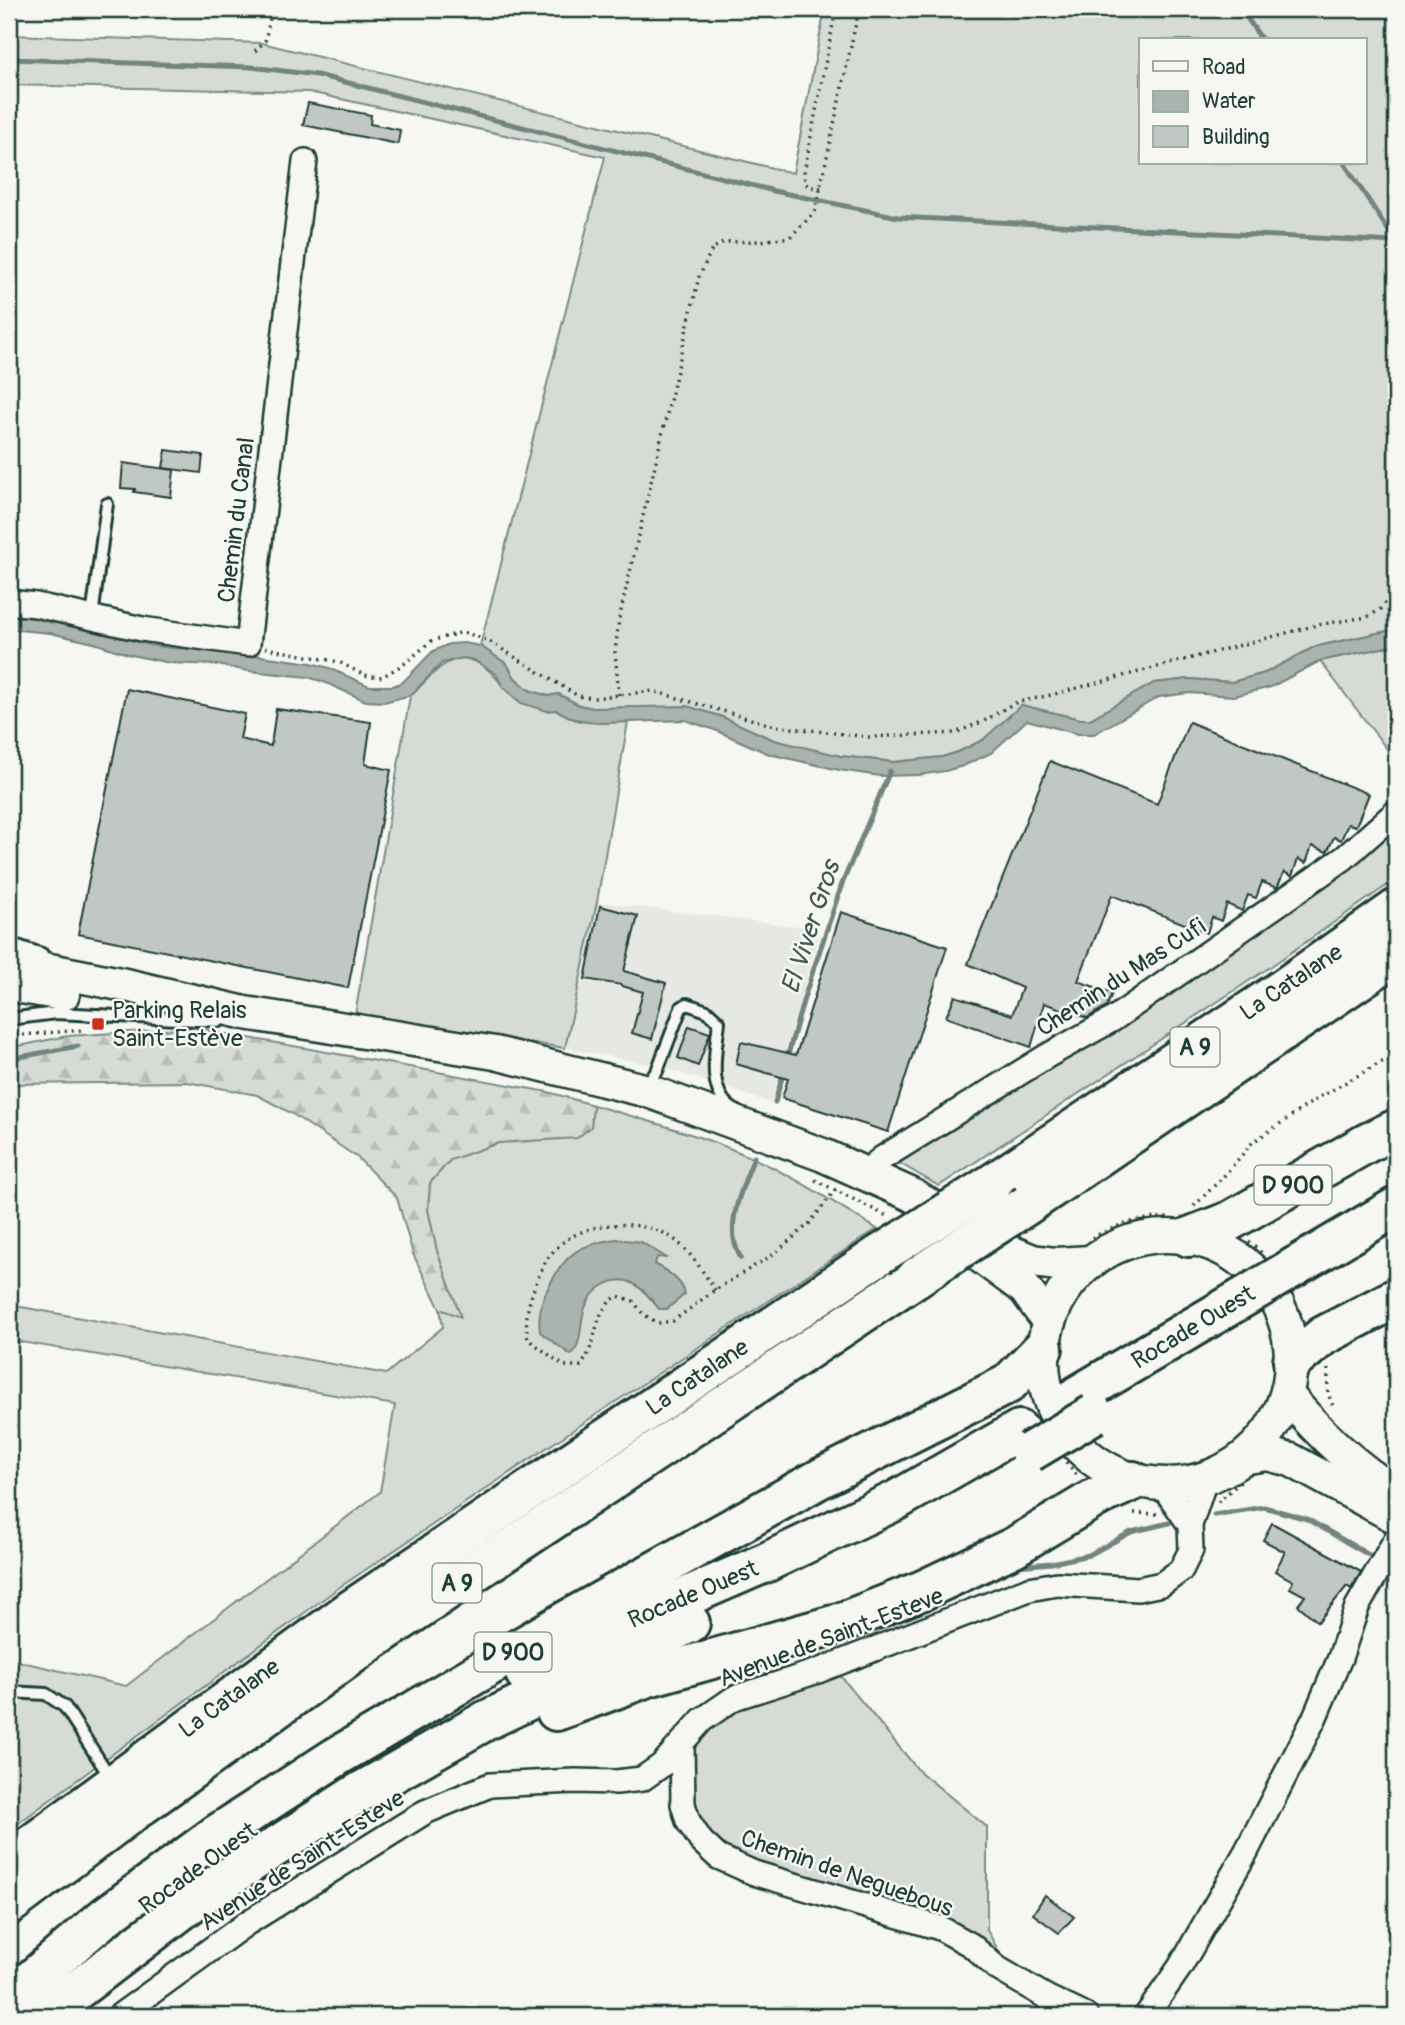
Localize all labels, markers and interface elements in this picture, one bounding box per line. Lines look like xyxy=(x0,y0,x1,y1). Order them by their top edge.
legend xyxy=(1139,38,1366,164)
text: Road xyxy=(1202,54,1246,81)
text: Water xyxy=(1202,88,1256,115)
text: Building xyxy=(1202,124,1269,151)
street label: Chemin du Canal xyxy=(212,436,261,604)
water label: El Viver Gros xyxy=(775,854,848,998)
street label: Chemin du Mas Cufi xyxy=(1031,912,1211,1043)
street label: La Catalane xyxy=(1234,937,1348,1027)
place label: Parking Relais Saint-Estève xyxy=(112,996,247,1053)
marker: Parking Relais Saint-Estève xyxy=(90,1016,106,1032)
road number: A 9 xyxy=(1170,1028,1220,1066)
road number: D 900 xyxy=(1254,1166,1332,1204)
street label: Rocade Ouest xyxy=(1126,1279,1260,1376)
street label: La Catalane xyxy=(640,1332,754,1422)
street label: Rocade Ouest xyxy=(624,1554,763,1635)
road number: A 9 xyxy=(433,1564,482,1602)
street label: Avenue de Saint-Esteve xyxy=(715,1581,948,1694)
road number: D 900 xyxy=(475,1632,552,1672)
street label: La Catalane xyxy=(173,1652,285,1745)
street label: Avenue de Saint-Esteve xyxy=(195,1783,410,1937)
street label: Rocade Ouest xyxy=(134,1816,263,1921)
street label: Chemin de Neguebous xyxy=(737,1824,957,1923)

